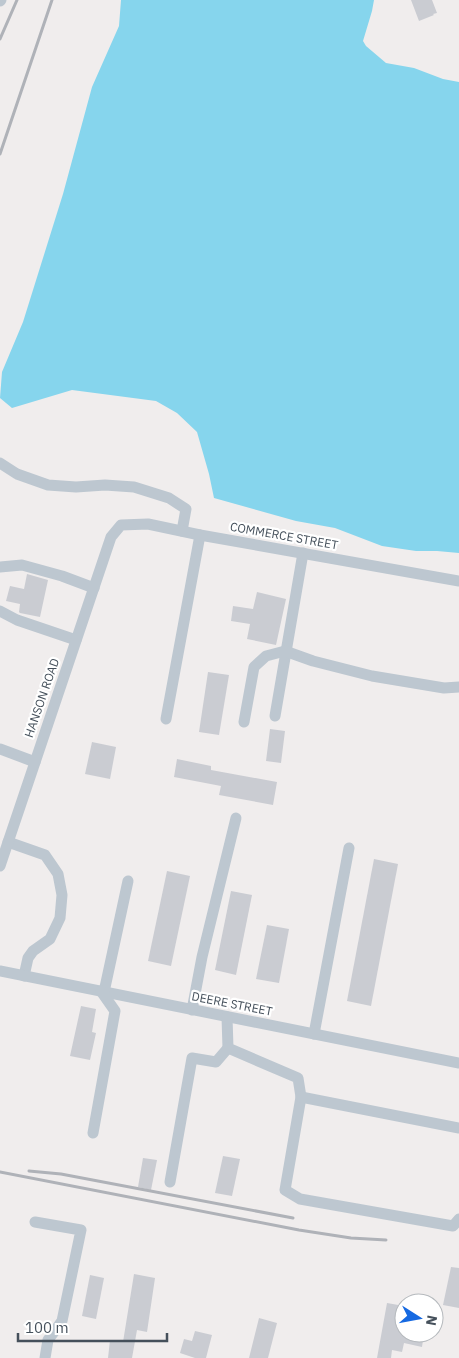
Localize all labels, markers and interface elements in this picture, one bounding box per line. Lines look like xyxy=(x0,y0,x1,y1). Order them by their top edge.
street label: COMMERCE STREET xyxy=(229,519,339,552)
street label: HANSON ROAD xyxy=(21,656,62,740)
street label: DEERE STREET xyxy=(191,988,274,1019)
north arrow xyxy=(394,1293,444,1343)
scale bar xyxy=(18,1310,166,1342)
text: N xyxy=(422,1314,442,1327)
text: 100 m xyxy=(25,1318,69,1337)

